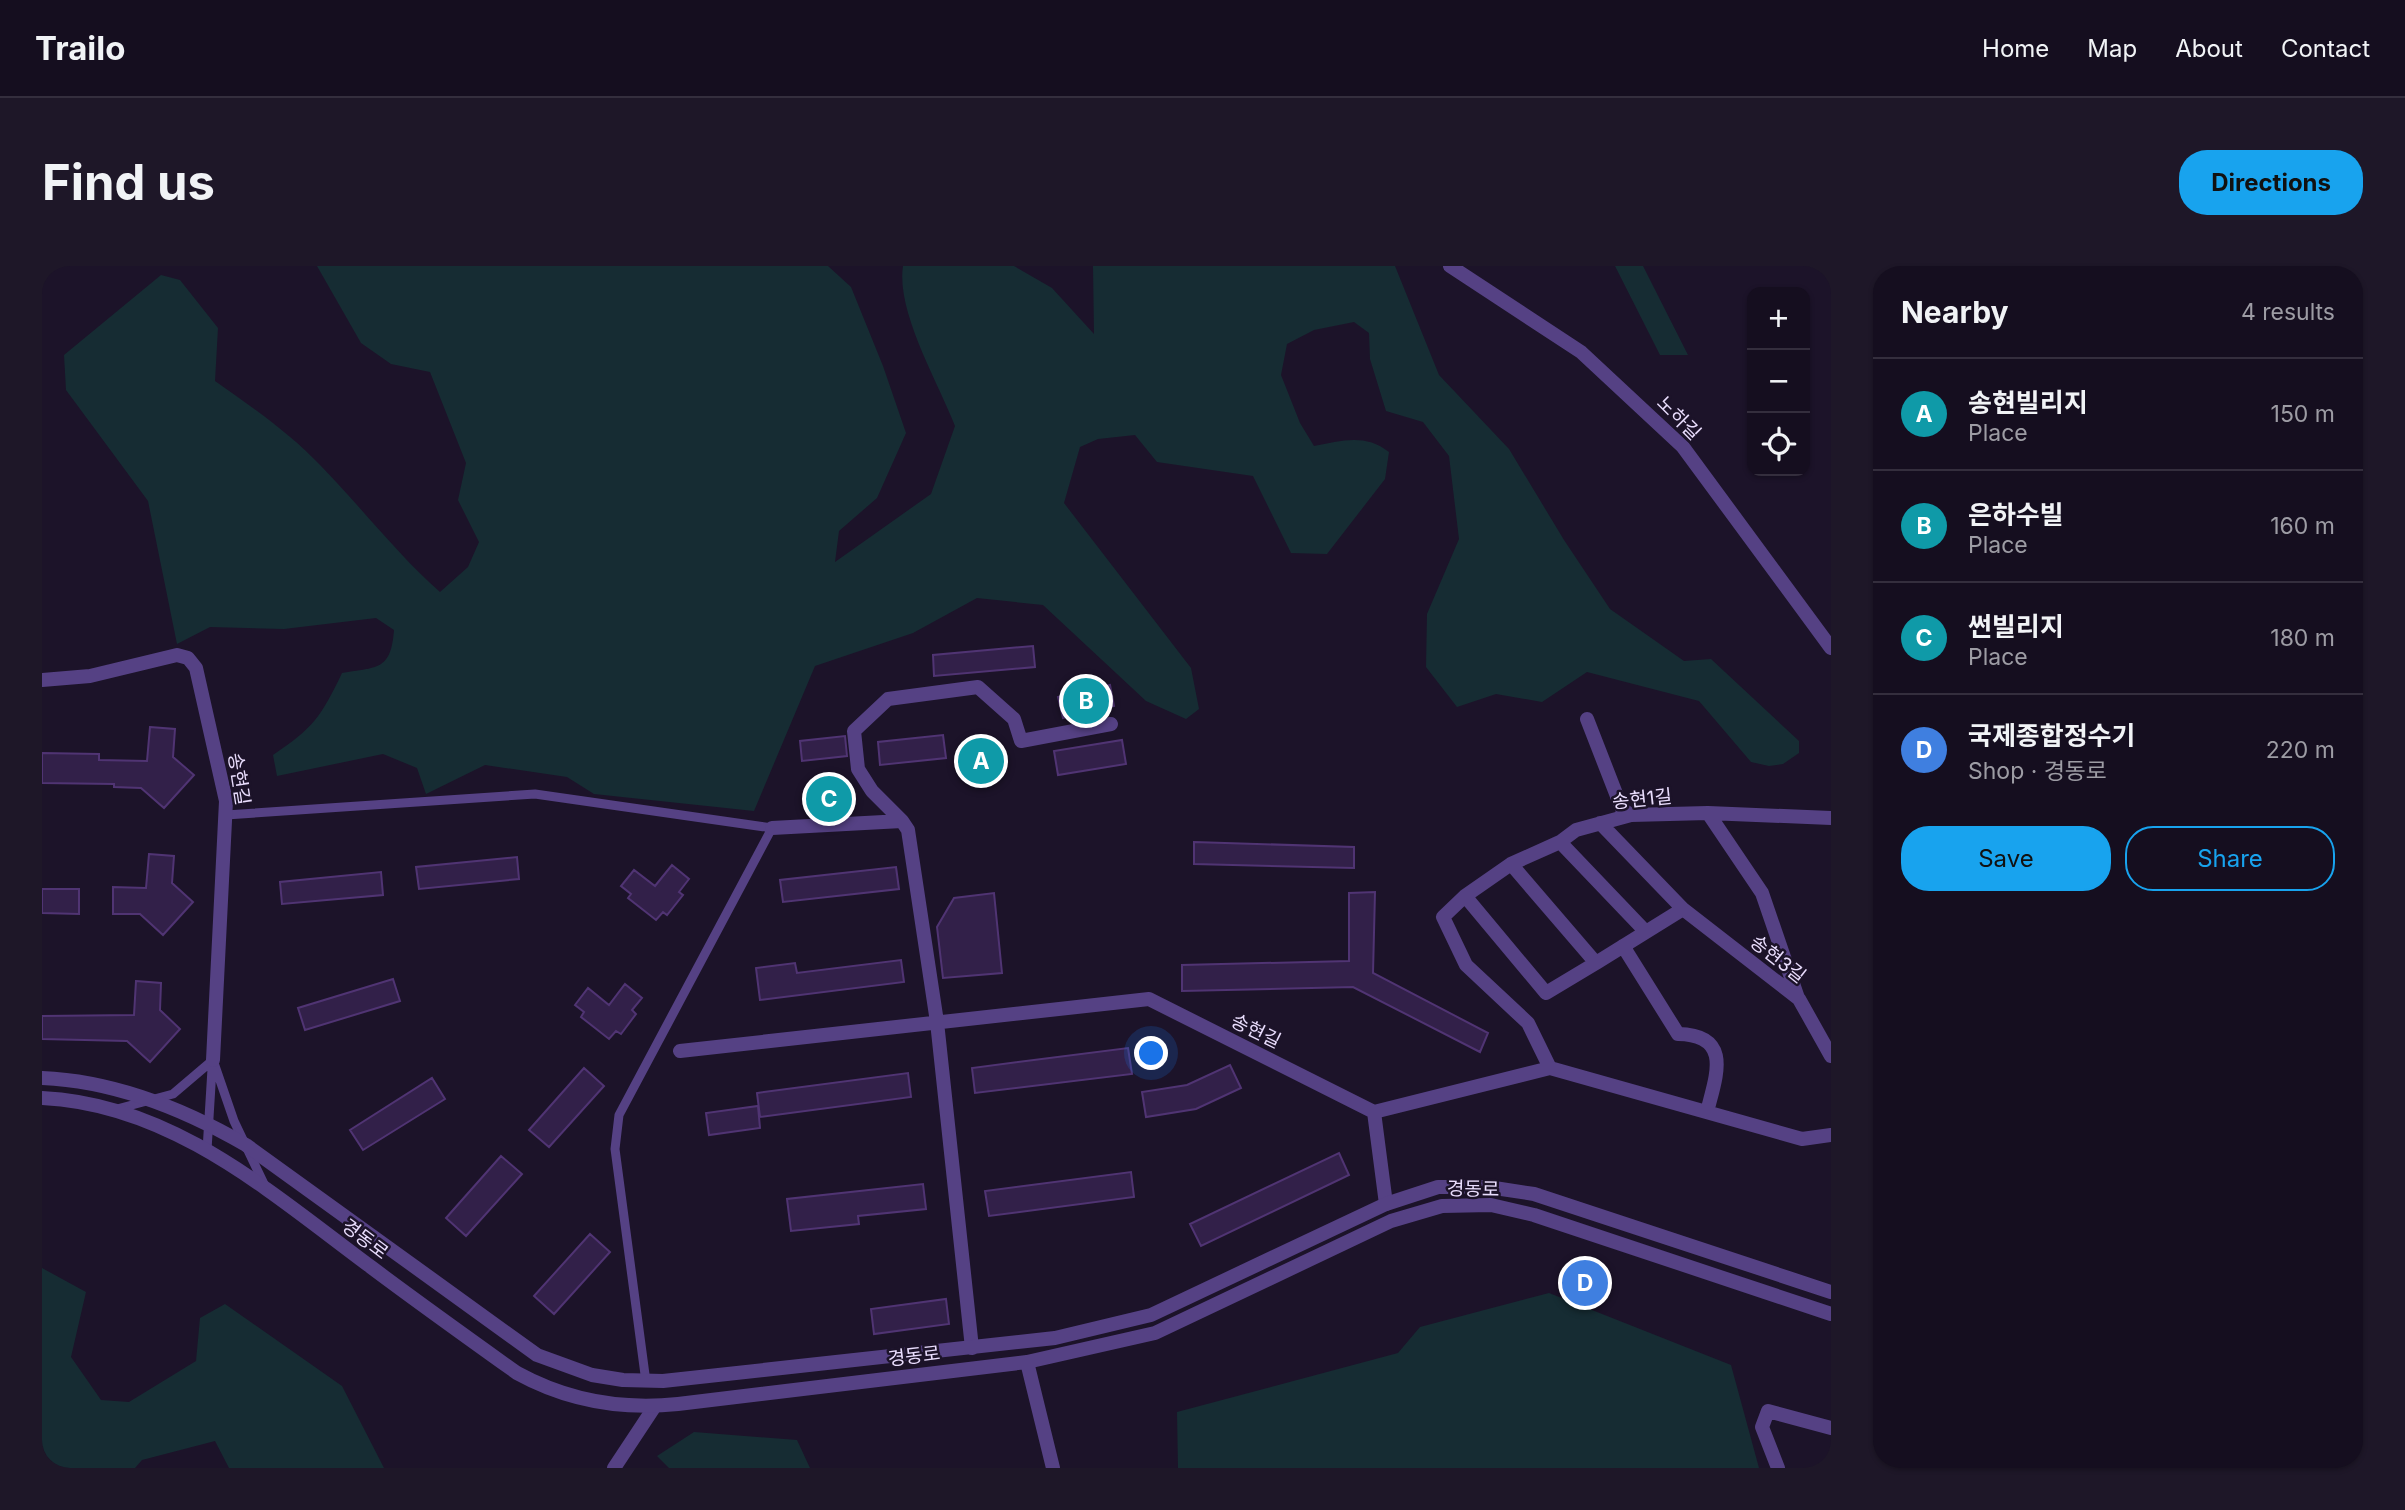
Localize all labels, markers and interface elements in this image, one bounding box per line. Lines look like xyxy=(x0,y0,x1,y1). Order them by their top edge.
text: Trailo xyxy=(35,28,125,68)
text: Home xyxy=(1982,34,2049,63)
text: Map xyxy=(2087,34,2137,63)
text: About xyxy=(2175,34,2243,63)
text: Contact xyxy=(2281,34,2370,63)
button: Directions xyxy=(2179,150,2363,215)
text: Find us xyxy=(42,153,215,212)
map controls xyxy=(1747,287,1810,476)
button: + xyxy=(1747,287,1810,350)
text: Nearby xyxy=(1901,294,2009,330)
text: 4 results xyxy=(2241,298,2335,326)
button: − xyxy=(1747,350,1810,413)
text: 송현빌리지 xyxy=(1968,387,2088,418)
street label: 노하길 xyxy=(1652,391,1706,445)
text: A xyxy=(1915,400,1933,428)
text: 150 m xyxy=(2271,400,2335,428)
button: locate xyxy=(1747,413,1810,476)
text: Place xyxy=(1968,419,2028,447)
text: 은하수빌 xyxy=(1968,499,2064,530)
text: B xyxy=(1916,512,1932,540)
text: 160 m xyxy=(2270,512,2335,540)
text: Place xyxy=(1968,531,2028,559)
text: 썬빌리지 xyxy=(1968,611,2064,642)
text: C xyxy=(1915,624,1933,652)
text: 180 m xyxy=(2270,624,2335,652)
text: Place xyxy=(1968,643,2028,671)
pin: B xyxy=(1063,675,1109,727)
text: 국제종합정수기 xyxy=(1968,720,2135,751)
pin: A xyxy=(958,735,1004,787)
text: D xyxy=(1916,736,1932,764)
text: 220 m xyxy=(2266,736,2335,764)
street label: 송현길 xyxy=(224,751,254,807)
text: Shop · 경동로 xyxy=(1968,757,2107,785)
pin: C xyxy=(806,773,852,825)
street label: 송현1길 xyxy=(1611,784,1673,814)
button: Save xyxy=(1901,826,2111,891)
button: Share xyxy=(2125,826,2335,891)
street label: 송현3길 xyxy=(1746,930,1810,988)
street label: 송현길 xyxy=(1227,1009,1285,1053)
your location xyxy=(1134,1036,1168,1070)
street label: 경동로 xyxy=(1447,1177,1499,1201)
street label: 경동로 xyxy=(337,1214,393,1264)
pin: D xyxy=(1562,1257,1608,1309)
street label: 경동로 xyxy=(887,1341,941,1371)

